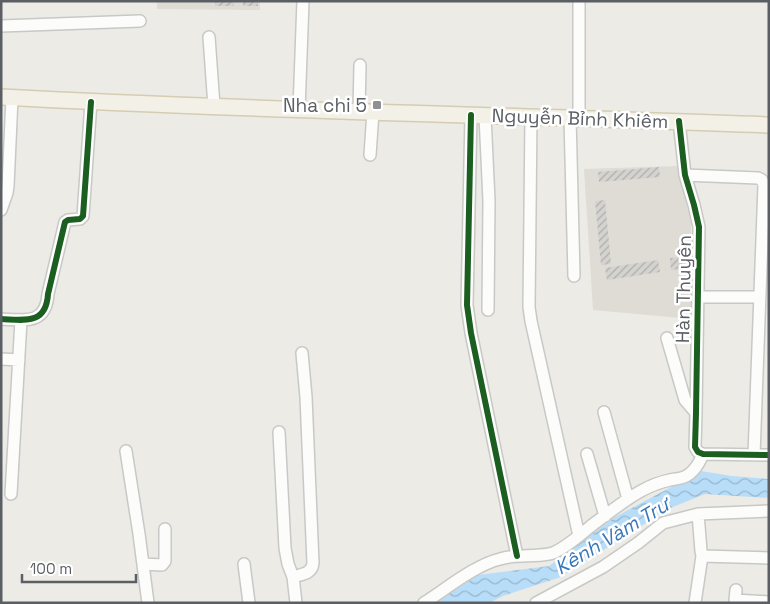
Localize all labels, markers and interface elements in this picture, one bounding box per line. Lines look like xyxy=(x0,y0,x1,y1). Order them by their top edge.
place label: Nha chi 5 xyxy=(283,93,367,118)
marker: Nha chi 5 xyxy=(371,99,383,111)
street label: Nguyễn Bỉnh Khiêm xyxy=(491,103,669,134)
street label: Hàn Thuyên xyxy=(670,235,697,343)
water label: Kênh Vàm Trư xyxy=(550,490,676,580)
scale bar xyxy=(22,552,136,584)
text: 100 m xyxy=(30,559,72,578)

